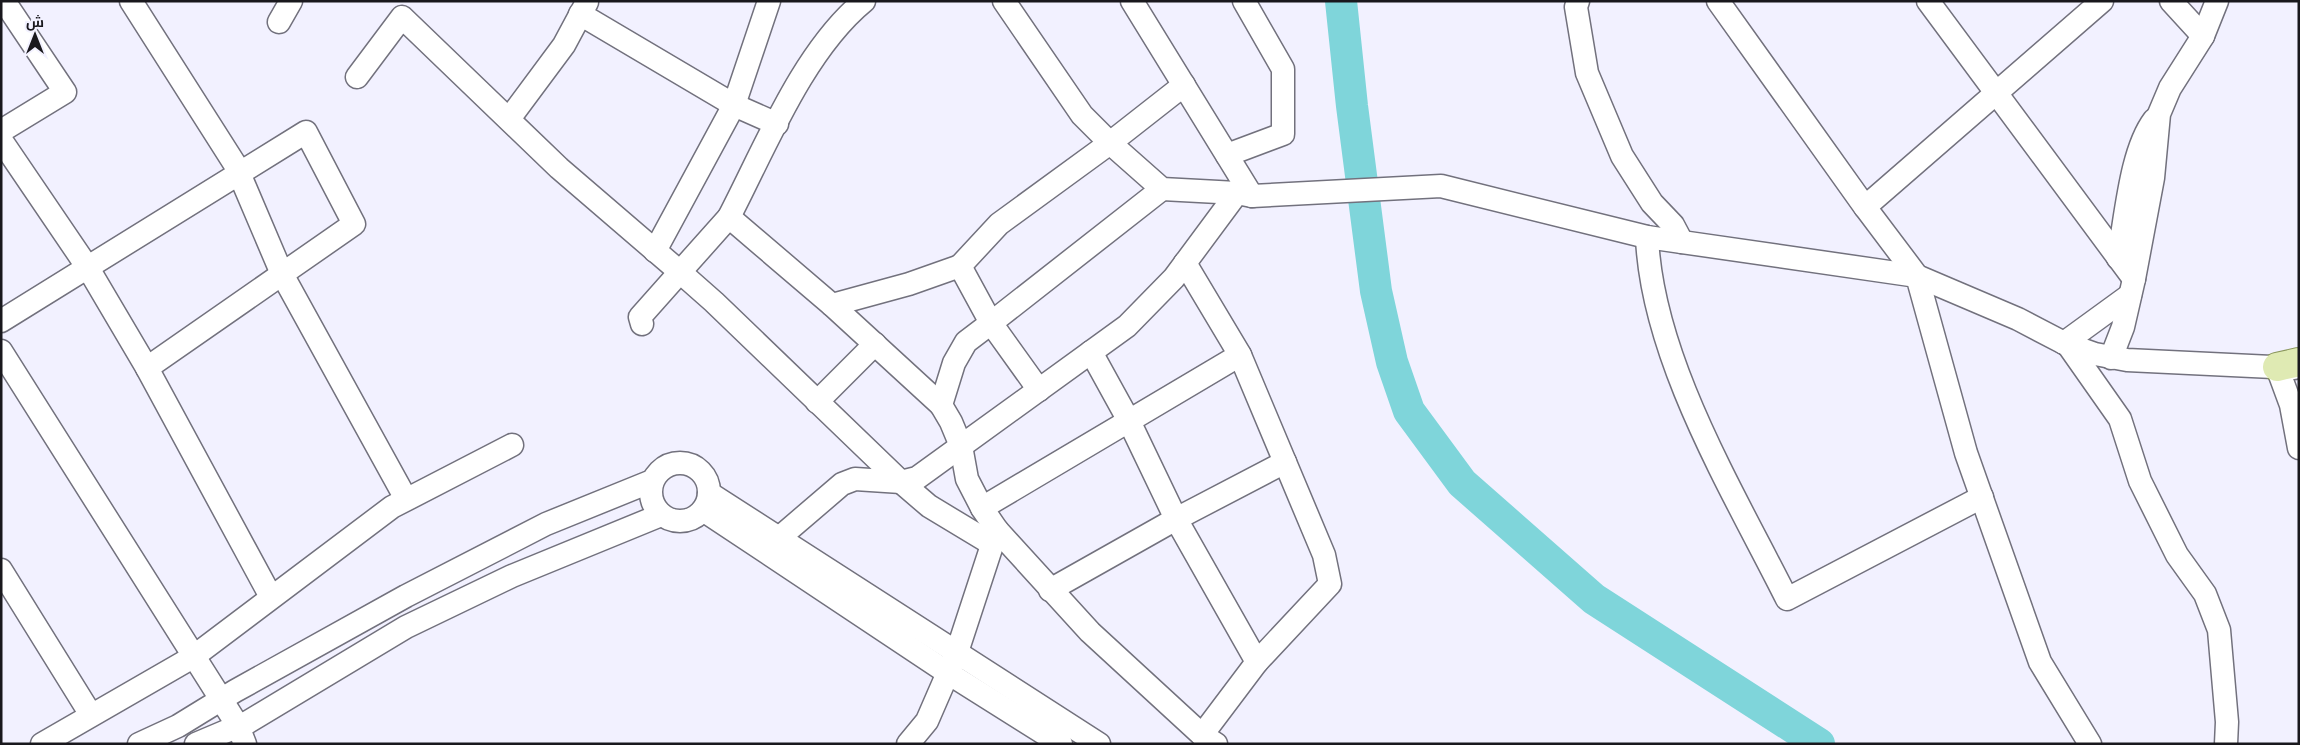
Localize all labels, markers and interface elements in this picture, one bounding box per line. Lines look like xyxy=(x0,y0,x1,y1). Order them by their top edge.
north arrow xyxy=(10,10,60,60)
text: ش xyxy=(26,14,44,31)

